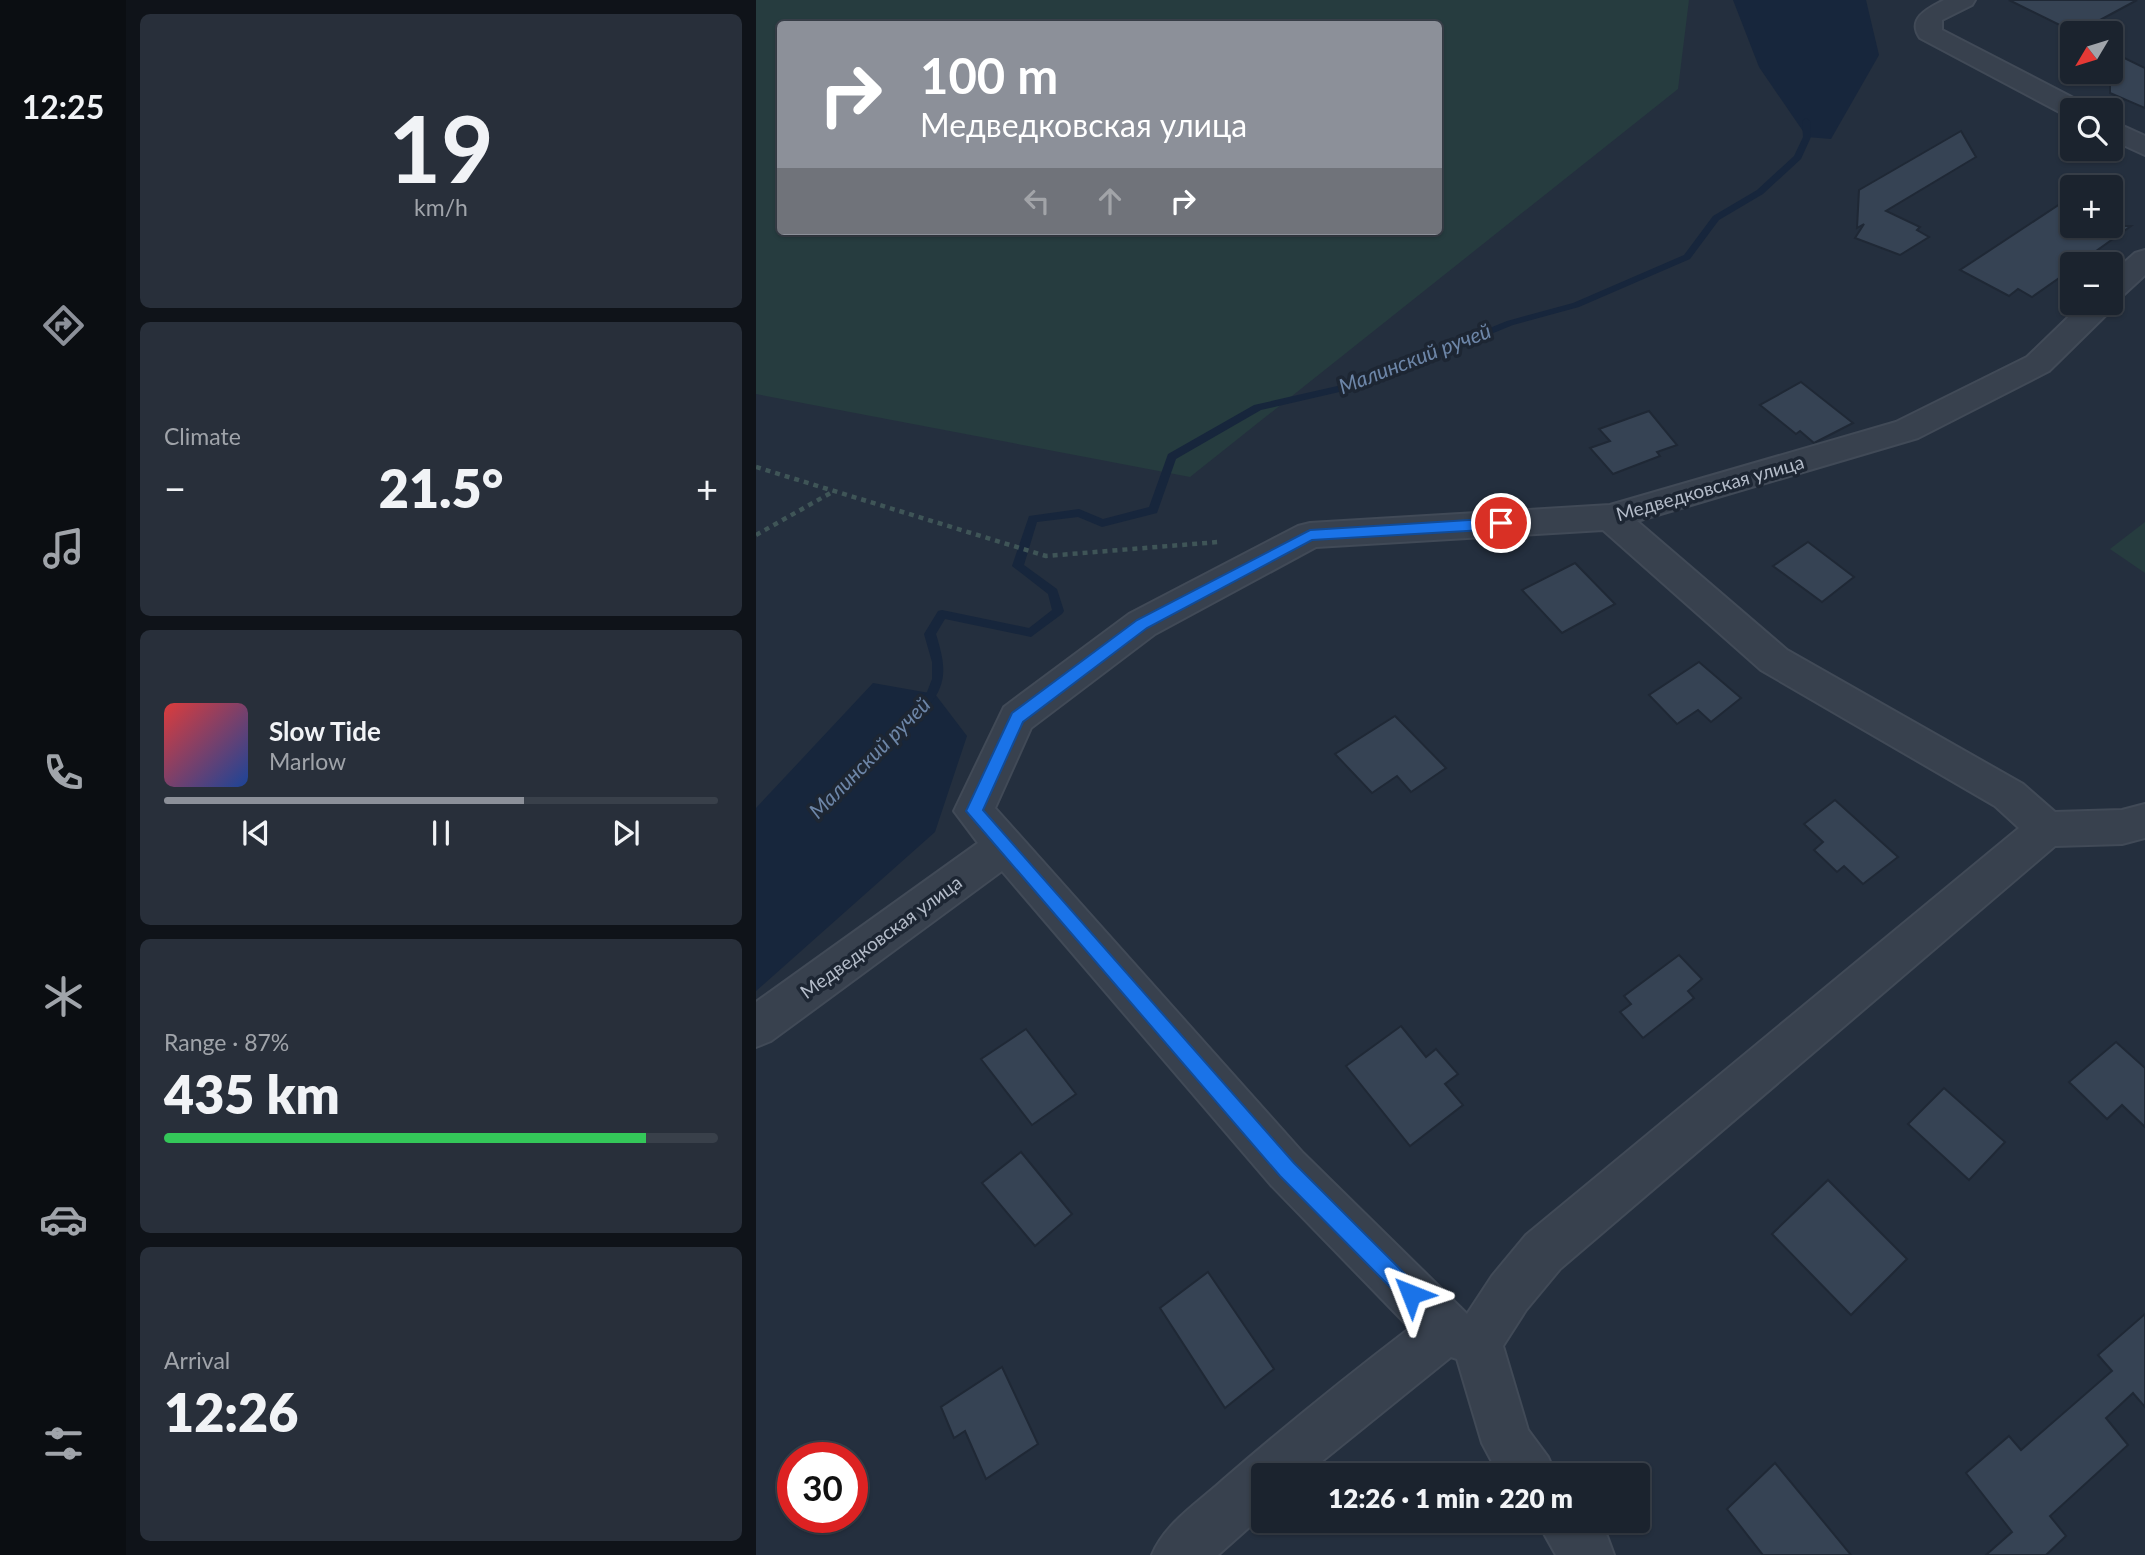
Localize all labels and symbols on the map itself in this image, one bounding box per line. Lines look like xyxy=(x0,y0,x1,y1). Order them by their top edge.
north arrow xyxy=(2060,21,2123,84)
water label: Малинский ручей xyxy=(1335,317,1494,398)
street label: Медведковская улица xyxy=(1613,450,1806,525)
pin xyxy=(1471,493,1531,553)
water label: Малинский ручей xyxy=(803,691,935,823)
street label: Медведковская улица xyxy=(795,870,966,1003)
position arrow xyxy=(1374,1257,1448,1331)
speed limit sign: 30 xyxy=(777,1442,868,1533)

